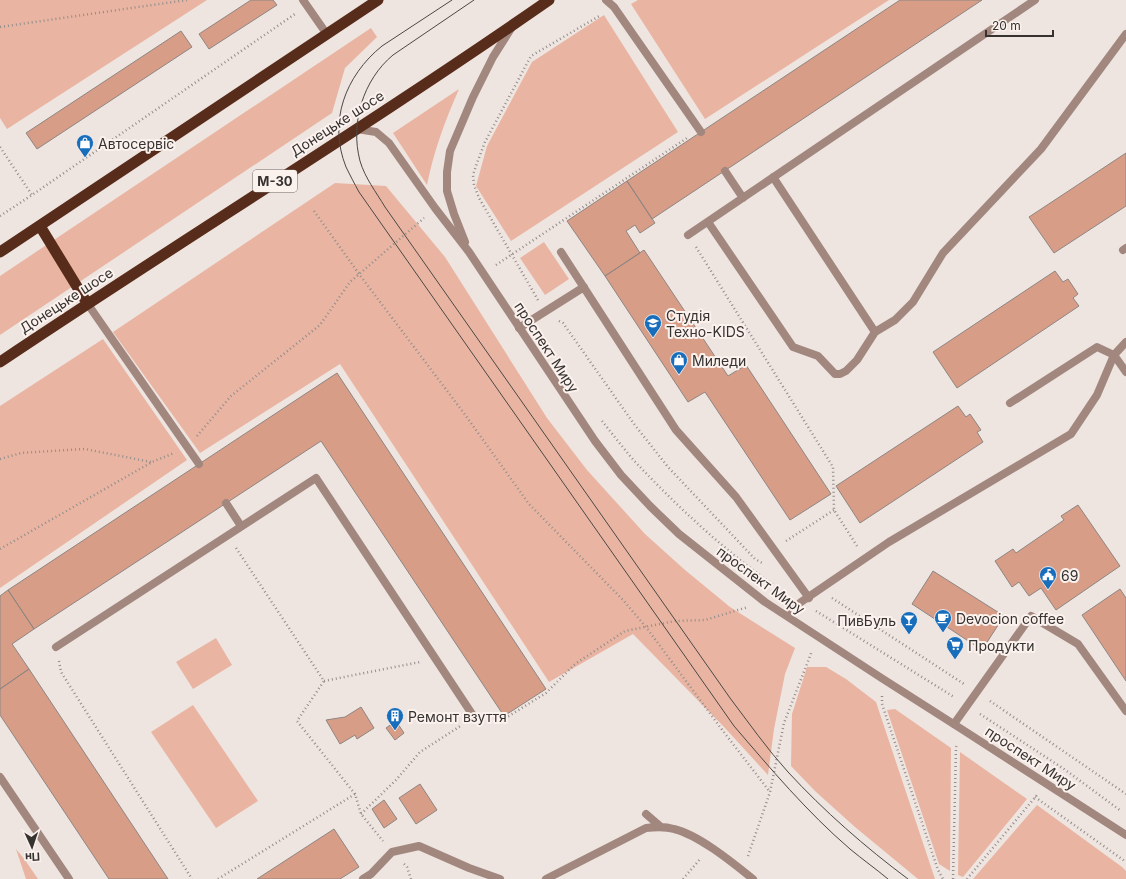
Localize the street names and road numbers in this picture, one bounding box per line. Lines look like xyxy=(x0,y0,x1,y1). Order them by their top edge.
street label: Донецьке шосе xyxy=(287,86,387,160)
road number: М-30 xyxy=(253,170,297,192)
street label: Донецьке шосе xyxy=(16,263,116,337)
street label: проспект Миру xyxy=(511,298,583,396)
street label: проспект Миру xyxy=(714,542,808,618)
street label: проспект Миру xyxy=(982,722,1080,794)

